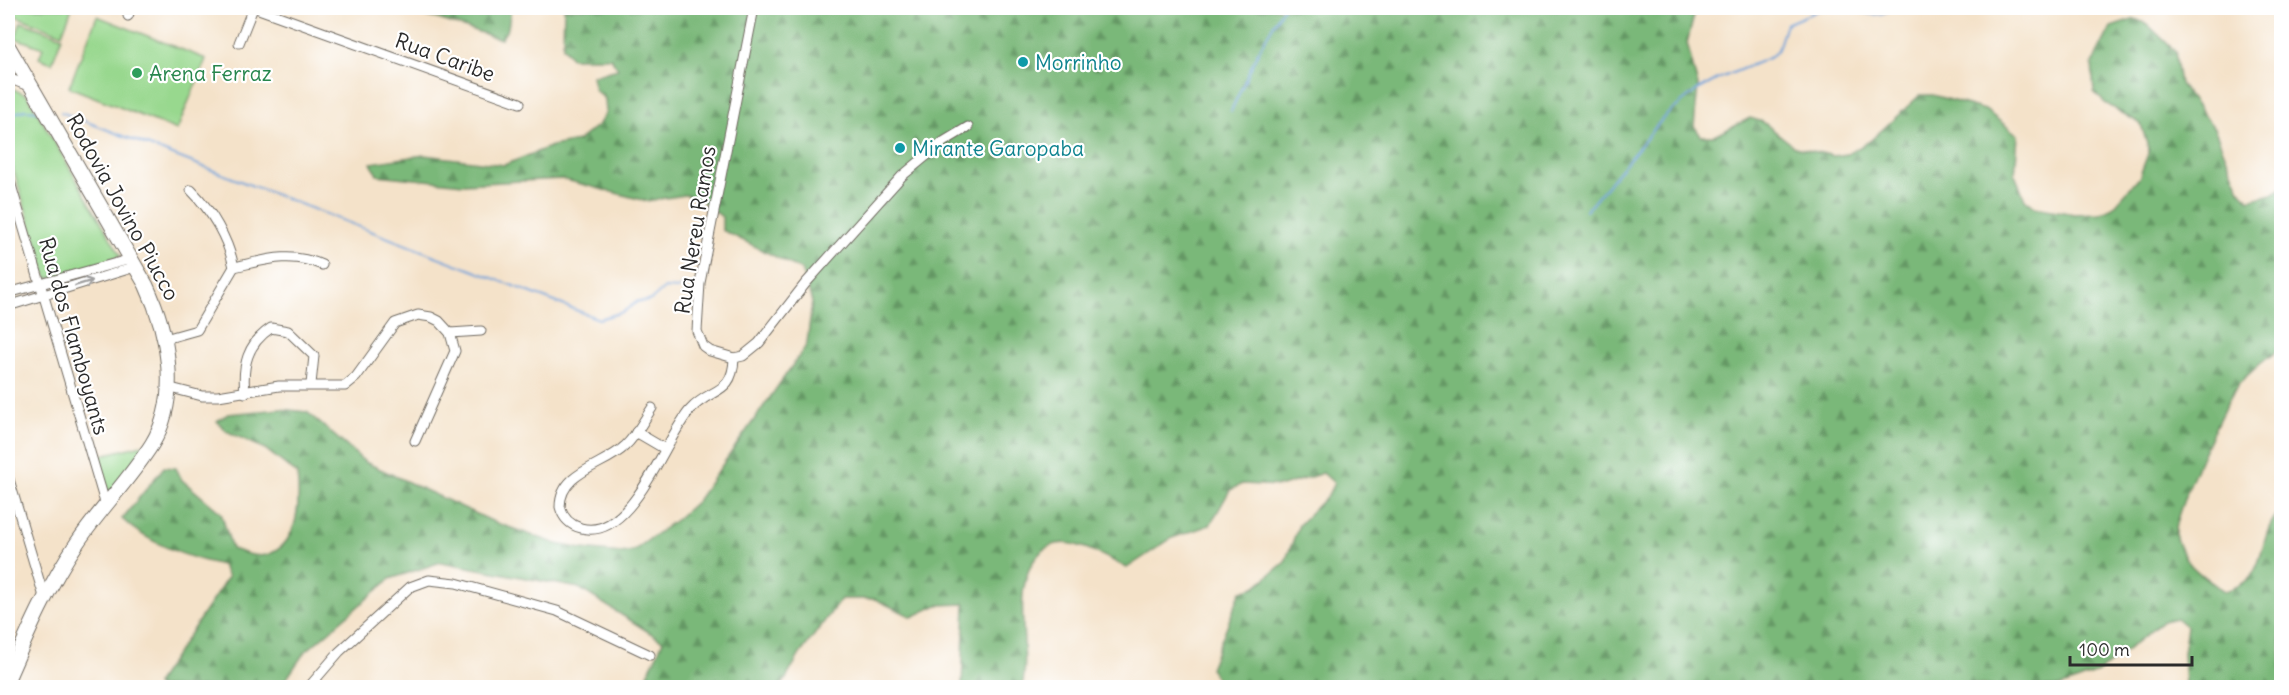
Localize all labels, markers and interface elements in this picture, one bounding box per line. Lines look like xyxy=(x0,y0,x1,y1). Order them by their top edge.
street label: Rua Caribe xyxy=(391,26,499,88)
place label: Morrinho xyxy=(1035,49,1122,76)
marker: Morrinho xyxy=(1016,55,1030,69)
place label: Arena Ferraz xyxy=(149,60,272,87)
marker: Arena Ferraz xyxy=(130,66,144,80)
street label: Rodovia Jovino Piucco xyxy=(60,109,186,305)
place label: Mirante Garopaba xyxy=(912,135,1084,162)
marker: Mirante Garopaba xyxy=(893,141,907,155)
street label: Rua Nereu Ramos xyxy=(668,144,722,316)
street label: Rua dos Flamboyants xyxy=(33,234,115,438)
one-way arrow xyxy=(74,277,93,288)
scale bar xyxy=(2070,629,2192,667)
text: 100 m xyxy=(2079,638,2130,661)

